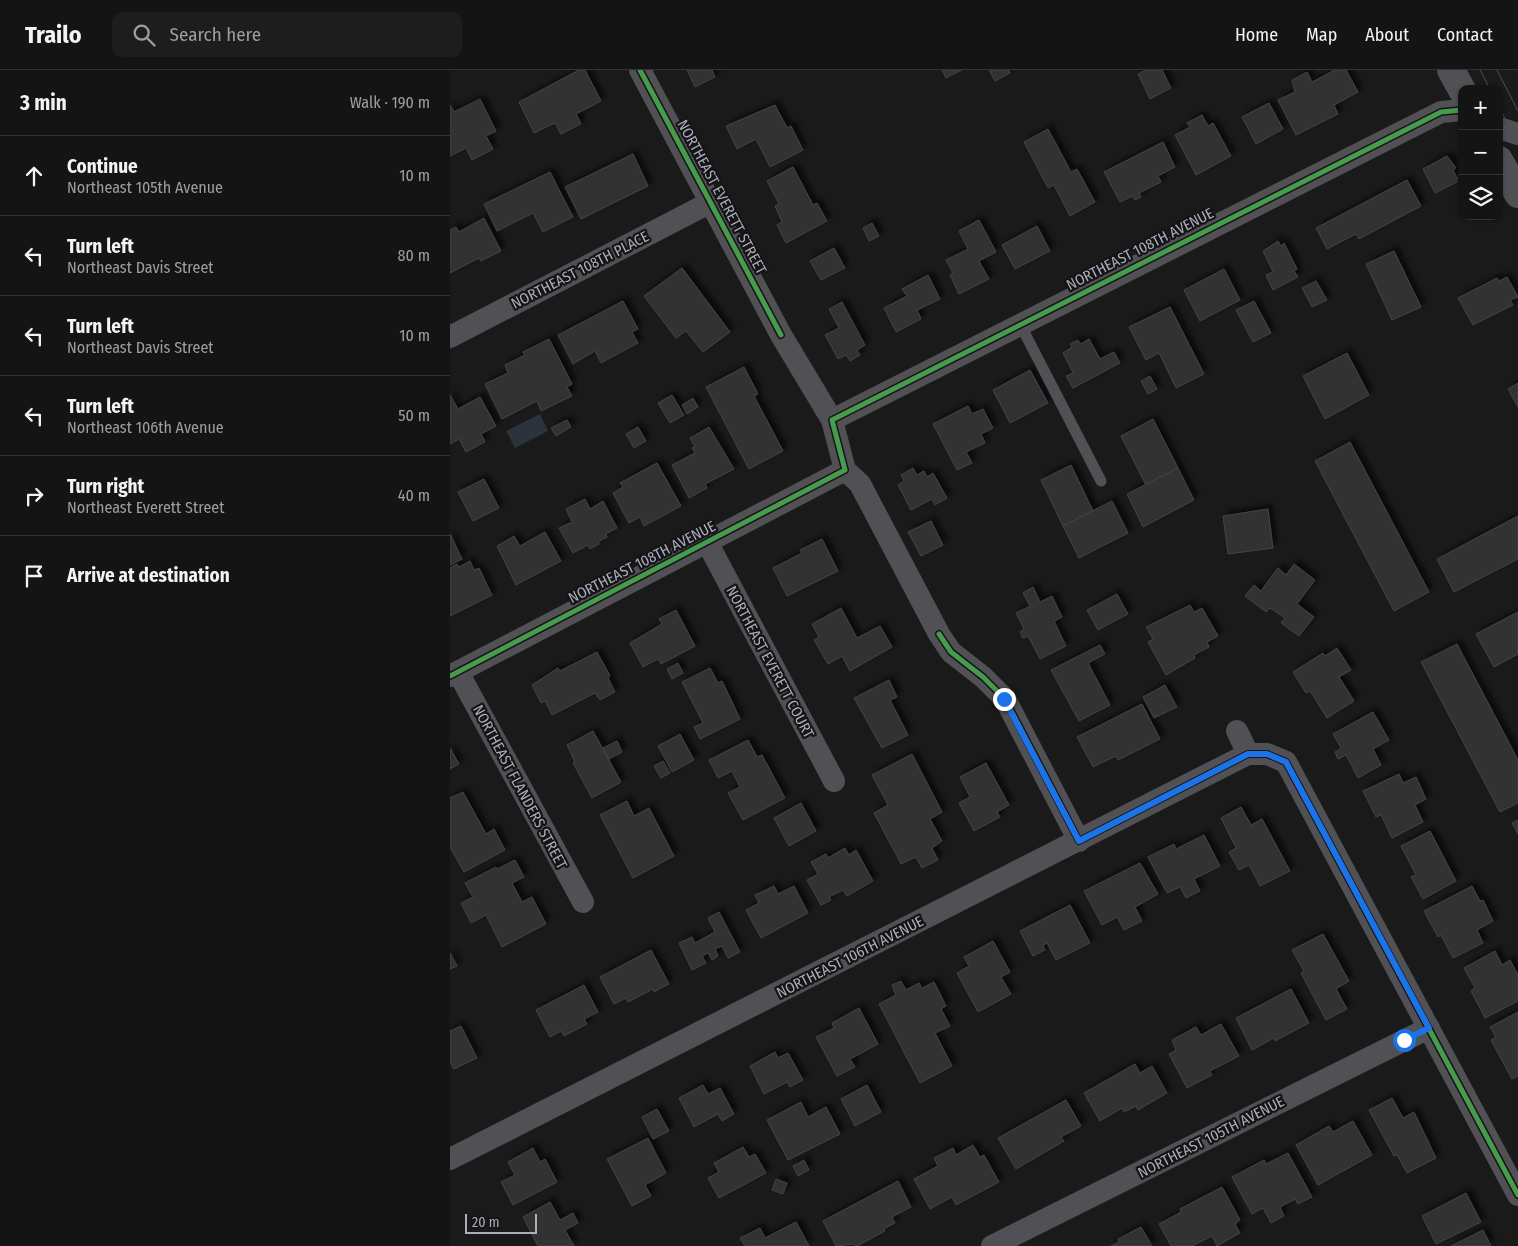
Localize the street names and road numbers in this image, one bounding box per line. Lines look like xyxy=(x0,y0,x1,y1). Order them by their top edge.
street label: NORTHEAST EVERETT STREET xyxy=(674,117,770,277)
street label: NORTHEAST 108TH AVENUE xyxy=(1063,204,1217,294)
street label: NORTHEAST 108TH PLACE xyxy=(508,227,652,313)
street label: NORTHEAST 108TH AVENUE xyxy=(565,517,719,607)
street label: NORTHEAST EVERETT COURT xyxy=(722,583,818,741)
street label: NORTHEAST FLANDERS STREET xyxy=(469,702,571,872)
street label: NORTHEAST 106TH AVENUE xyxy=(774,912,926,1002)
street label: NORTHEAST 105TH AVENUE xyxy=(1135,1092,1287,1182)

